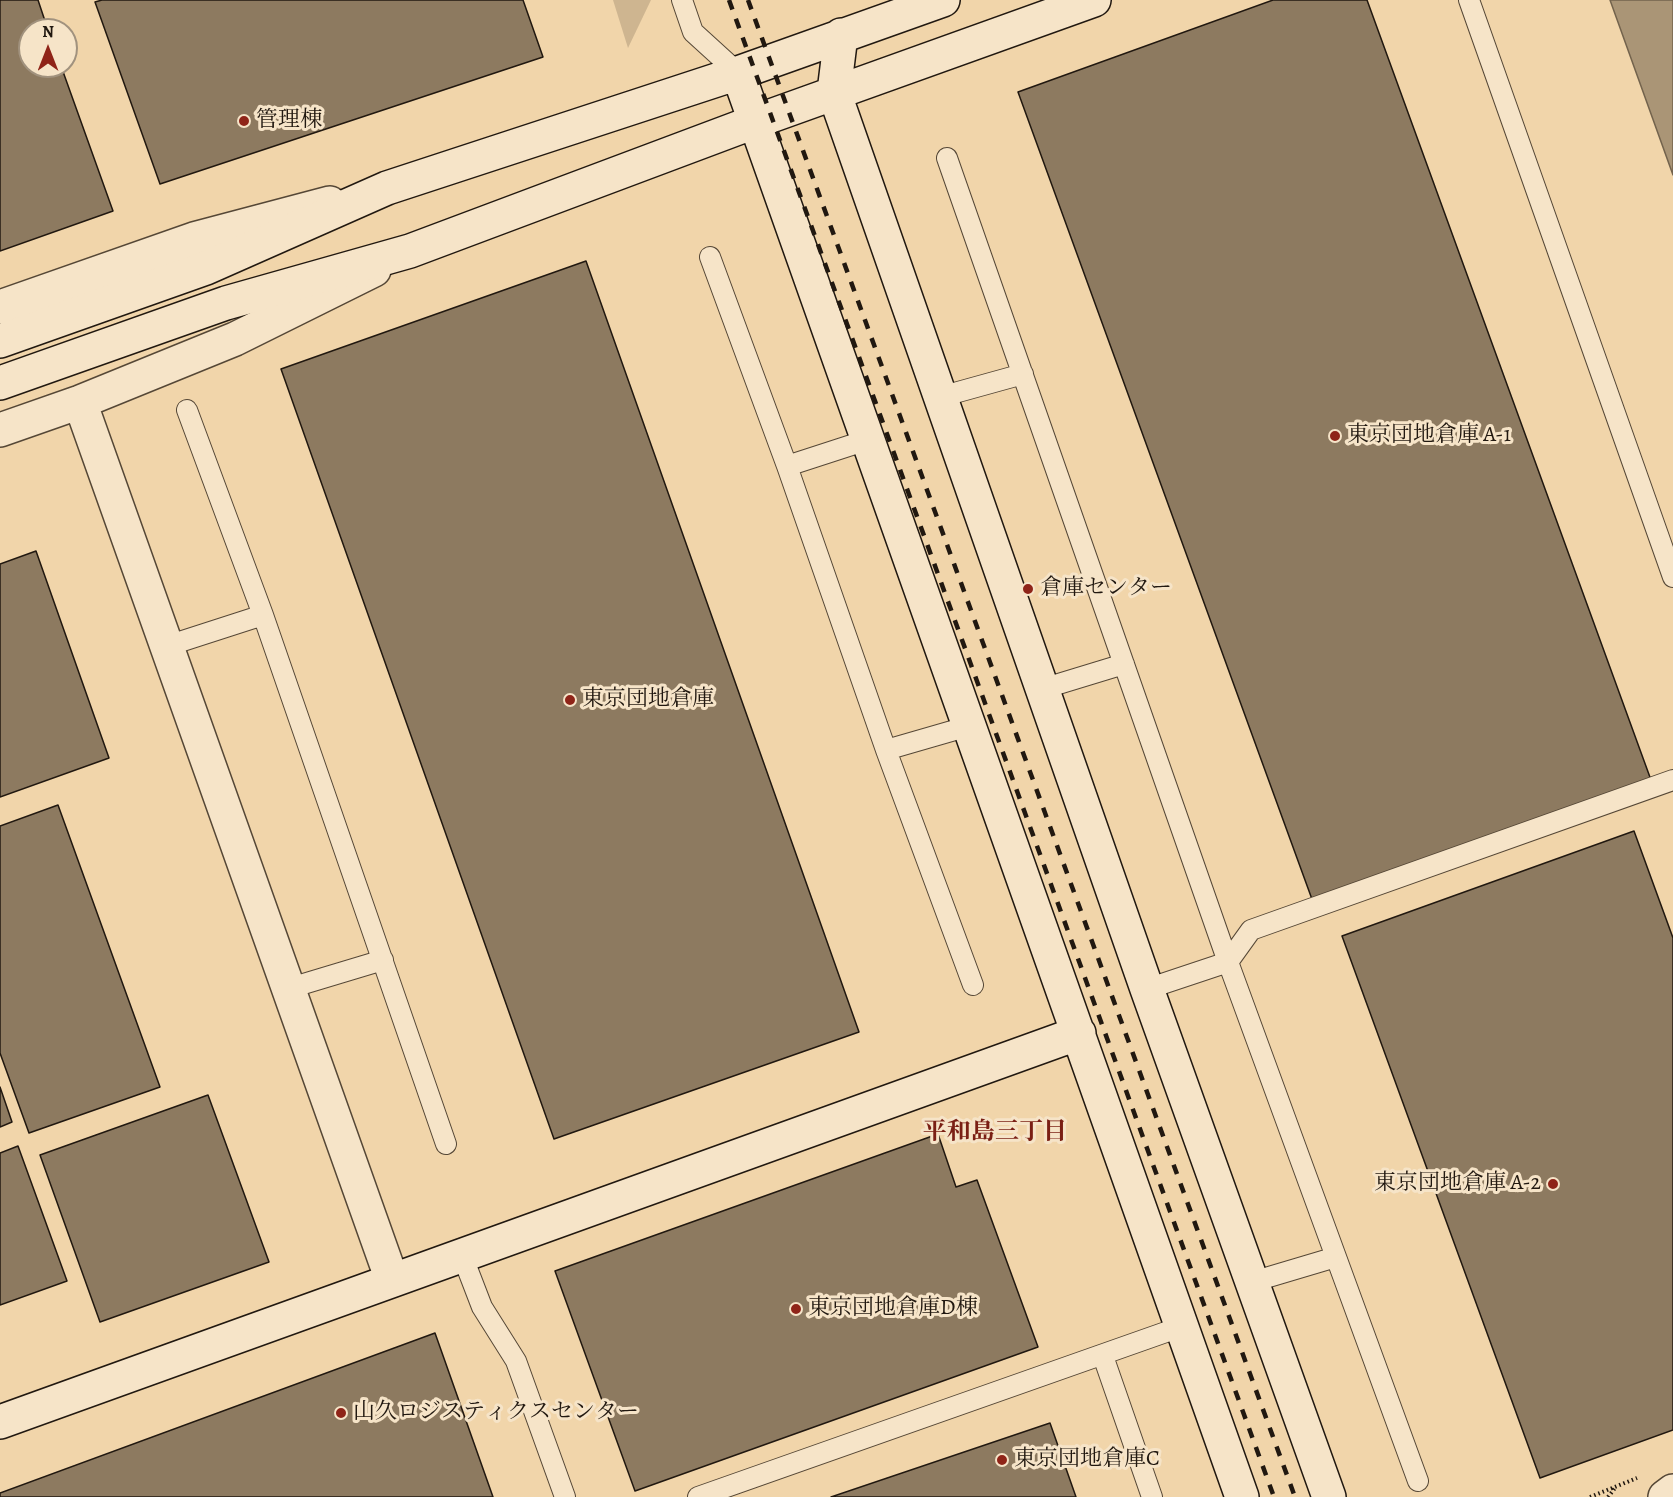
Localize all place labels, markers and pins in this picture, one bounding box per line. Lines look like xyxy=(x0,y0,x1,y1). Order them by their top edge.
place label: 管理棟 xyxy=(256,108,322,134)
marker: 管理棟 xyxy=(237,114,251,128)
place label: 東京団地倉庫 A-1 xyxy=(1347,423,1511,449)
marker: 東京団地倉庫 A-1 xyxy=(1328,429,1342,443)
place label: 倉庫センター xyxy=(1040,576,1172,602)
marker: 倉庫センター xyxy=(1021,582,1035,596)
place label: 東京団地倉庫 xyxy=(582,687,714,713)
marker: 東京団地倉庫 xyxy=(563,693,577,707)
place label: 東京団地倉庫 A-2 xyxy=(1374,1171,1541,1197)
marker: 東京団地倉庫 A-2 xyxy=(1546,1177,1560,1191)
place label: 東京団地倉庫D棟 xyxy=(808,1296,977,1322)
marker: 東京団地倉庫D棟 xyxy=(789,1302,803,1316)
place label: 山久ロジスティクスセンター xyxy=(353,1400,639,1426)
marker: 山久ロジスティクスセンター xyxy=(334,1406,348,1420)
place label: 東京団地倉庫C xyxy=(1014,1447,1160,1473)
marker: 東京団地倉庫C xyxy=(995,1453,1009,1467)

